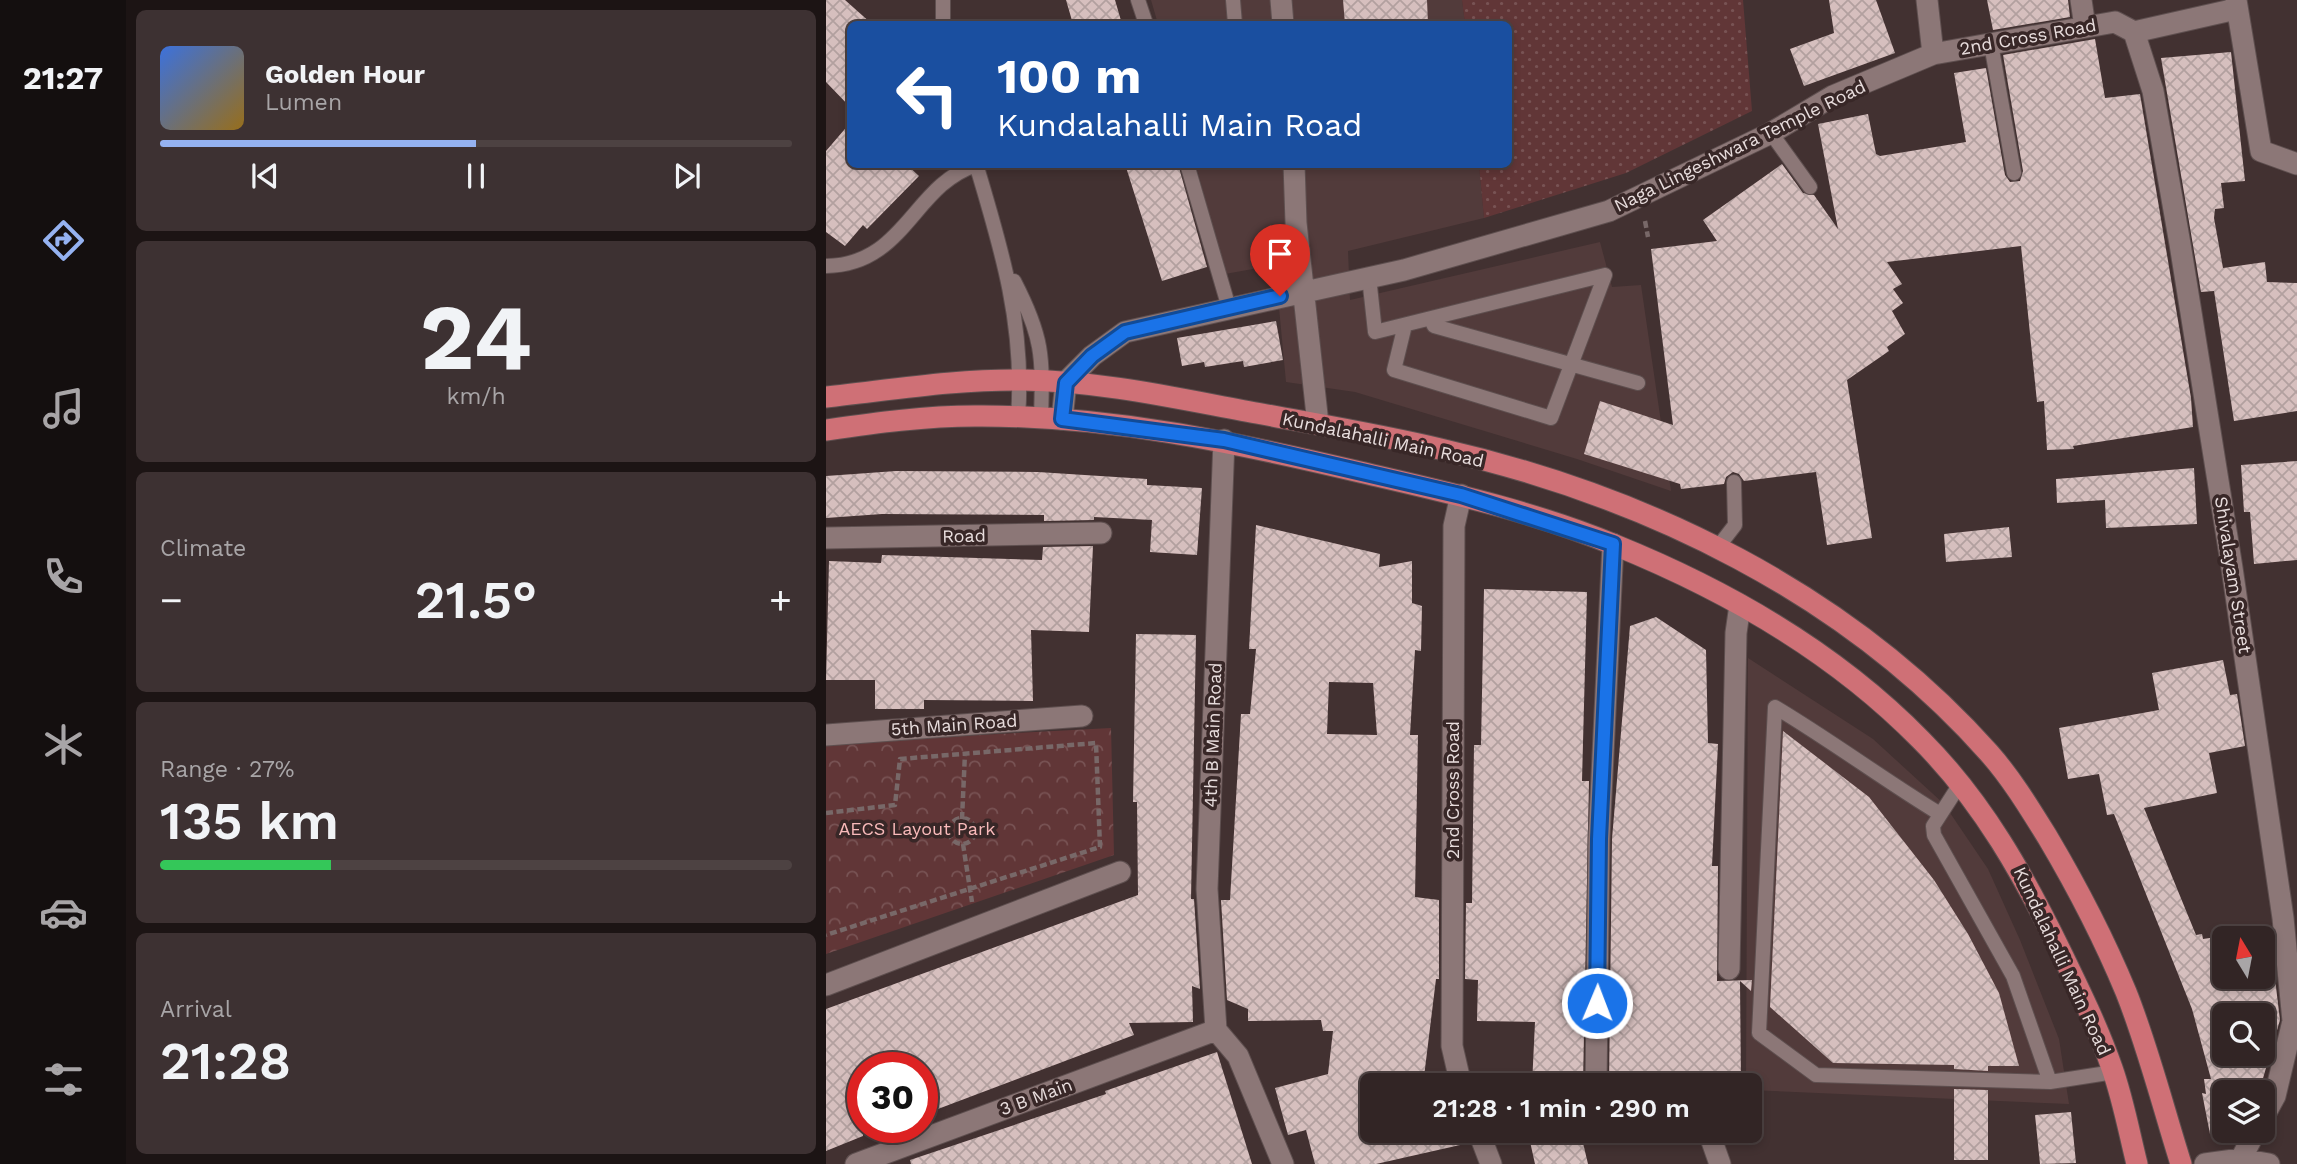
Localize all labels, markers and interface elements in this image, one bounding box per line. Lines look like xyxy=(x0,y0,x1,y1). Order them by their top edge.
street label: 2nd Cross Road xyxy=(1958,14,2098,59)
text: 100 m xyxy=(997,47,1141,105)
icon: left xyxy=(882,49,973,140)
text: 21:27 xyxy=(23,59,103,97)
text: Golden Hour xyxy=(265,59,425,89)
street label: Naga Lingeshwara Temple Road xyxy=(1611,75,1869,216)
text: Lumen xyxy=(265,89,342,116)
text: Kundalahalli Main Road xyxy=(997,106,1362,144)
icon: previous xyxy=(246,157,284,195)
icon: pause xyxy=(457,157,495,195)
icon: next xyxy=(668,157,706,195)
icon: directions xyxy=(39,216,88,265)
pin xyxy=(1250,224,1310,296)
icon: arrive xyxy=(1261,235,1299,273)
text: 24 xyxy=(420,284,532,391)
text: km/h xyxy=(446,383,506,410)
icon: music xyxy=(39,384,88,433)
street label: Kundalahalli Main Road xyxy=(1280,408,1486,471)
street label: Shivalayam Street xyxy=(2211,495,2256,655)
street label: Road xyxy=(942,525,986,546)
text: Climate xyxy=(160,535,246,562)
icon: phone xyxy=(39,552,88,601)
text: 21.5° xyxy=(415,570,537,631)
text: − xyxy=(160,578,183,622)
text: + xyxy=(769,578,792,622)
street label: 4th B Main Road xyxy=(1199,662,1226,808)
street label: 5th Main Road xyxy=(890,710,1018,739)
icon: climate xyxy=(39,720,88,769)
street label: 2nd Cross Road xyxy=(1442,721,1463,859)
text: Range · 27% xyxy=(160,756,294,783)
text: 135 km xyxy=(160,791,339,852)
park label: AECS Layout Park xyxy=(838,818,996,839)
street label: Kundalahalli Main Road xyxy=(2010,863,2115,1058)
icon: car xyxy=(39,888,88,937)
north arrow xyxy=(2212,926,2275,989)
map controls xyxy=(2212,926,2275,1143)
position arrow xyxy=(1560,966,1634,1040)
text: Arrival xyxy=(160,996,232,1023)
button: search xyxy=(2212,1003,2275,1066)
text: 21:28 xyxy=(160,1031,291,1092)
speed limit sign: 30 xyxy=(847,1052,938,1143)
icon: filters xyxy=(39,1055,88,1104)
street label: 3 B Main xyxy=(997,1074,1075,1119)
button: layers xyxy=(2212,1080,2275,1143)
text: 21:28 · 1 min · 290 m xyxy=(1432,1093,1690,1123)

